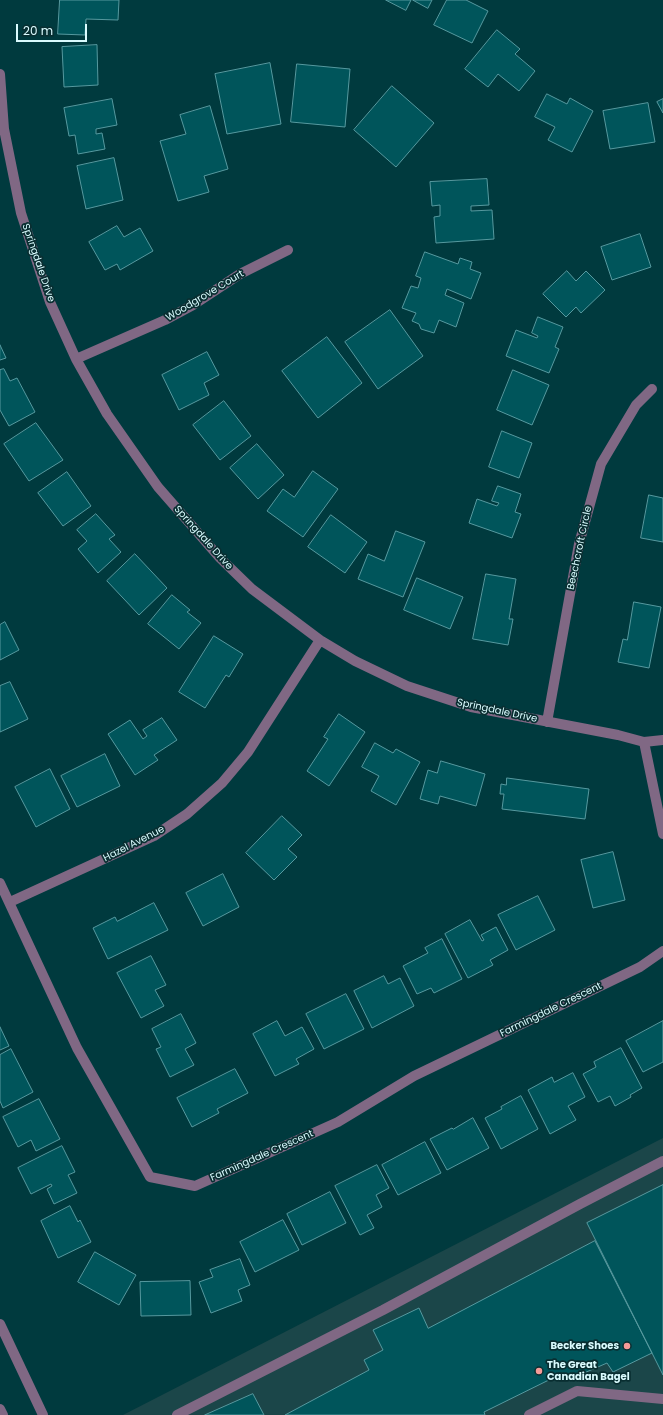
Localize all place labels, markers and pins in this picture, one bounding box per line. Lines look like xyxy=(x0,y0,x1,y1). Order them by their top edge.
place label: Becker Shoes xyxy=(550,1340,619,1352)
marker: Becker Shoes xyxy=(622,1341,632,1351)
place label: The Great Canadian Bagel xyxy=(547,1359,630,1382)
marker: The Great Canadian Bagel xyxy=(534,1366,544,1376)

